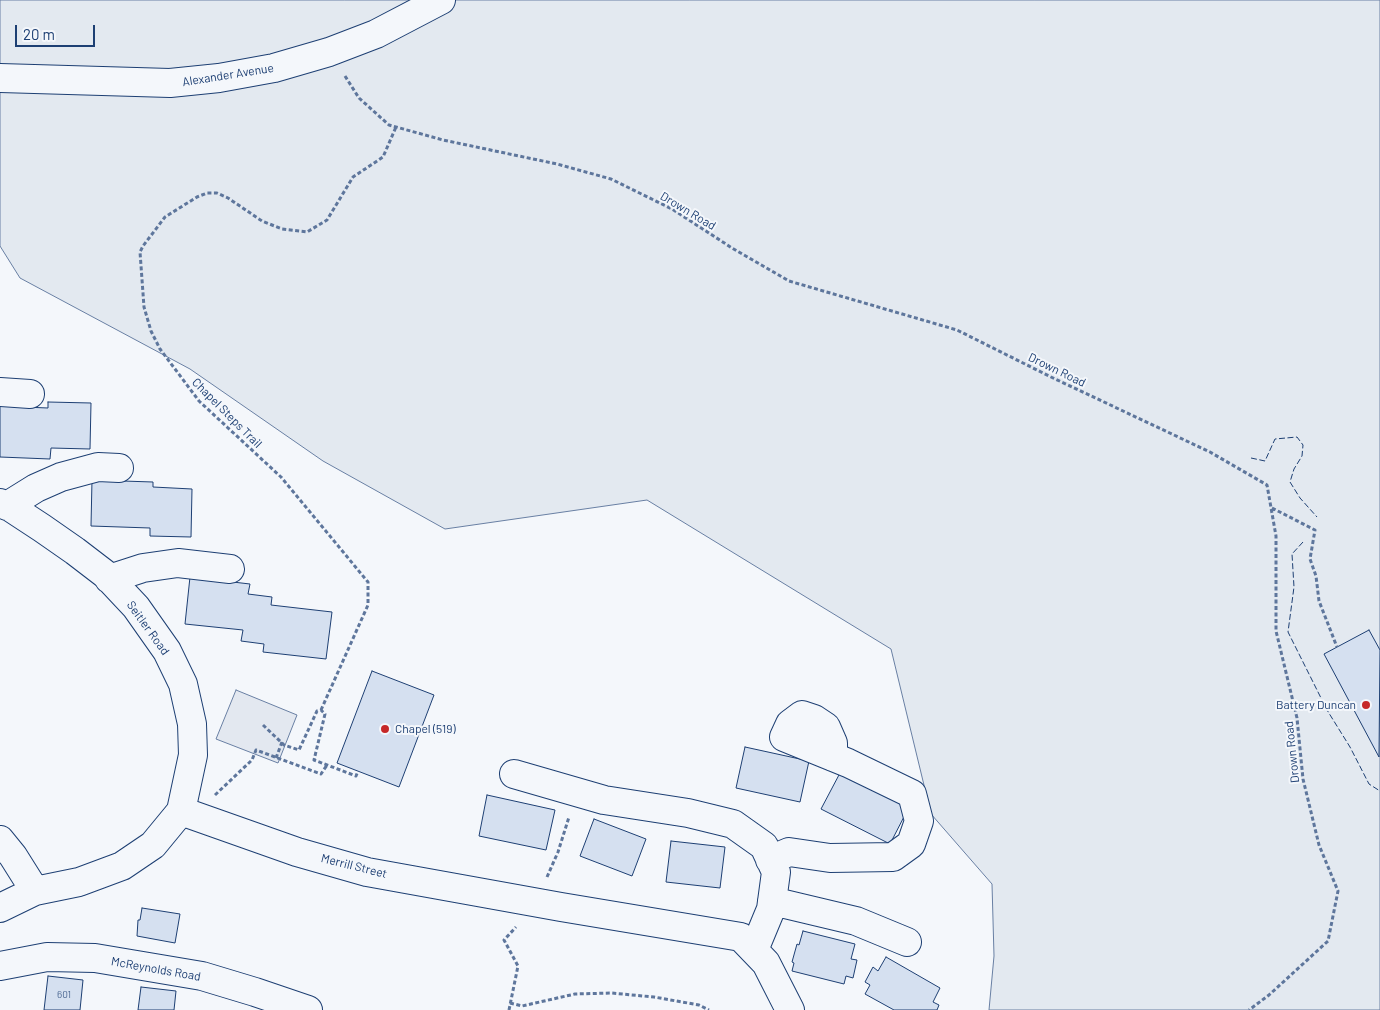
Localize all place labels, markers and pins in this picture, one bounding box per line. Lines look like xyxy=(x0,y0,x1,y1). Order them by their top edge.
place label: Battery Duncan xyxy=(1276,698,1356,712)
marker: Battery Duncan xyxy=(1360,699,1372,711)
place label: Chapel (519) xyxy=(395,722,456,736)
marker: Chapel (519) xyxy=(379,723,391,735)

